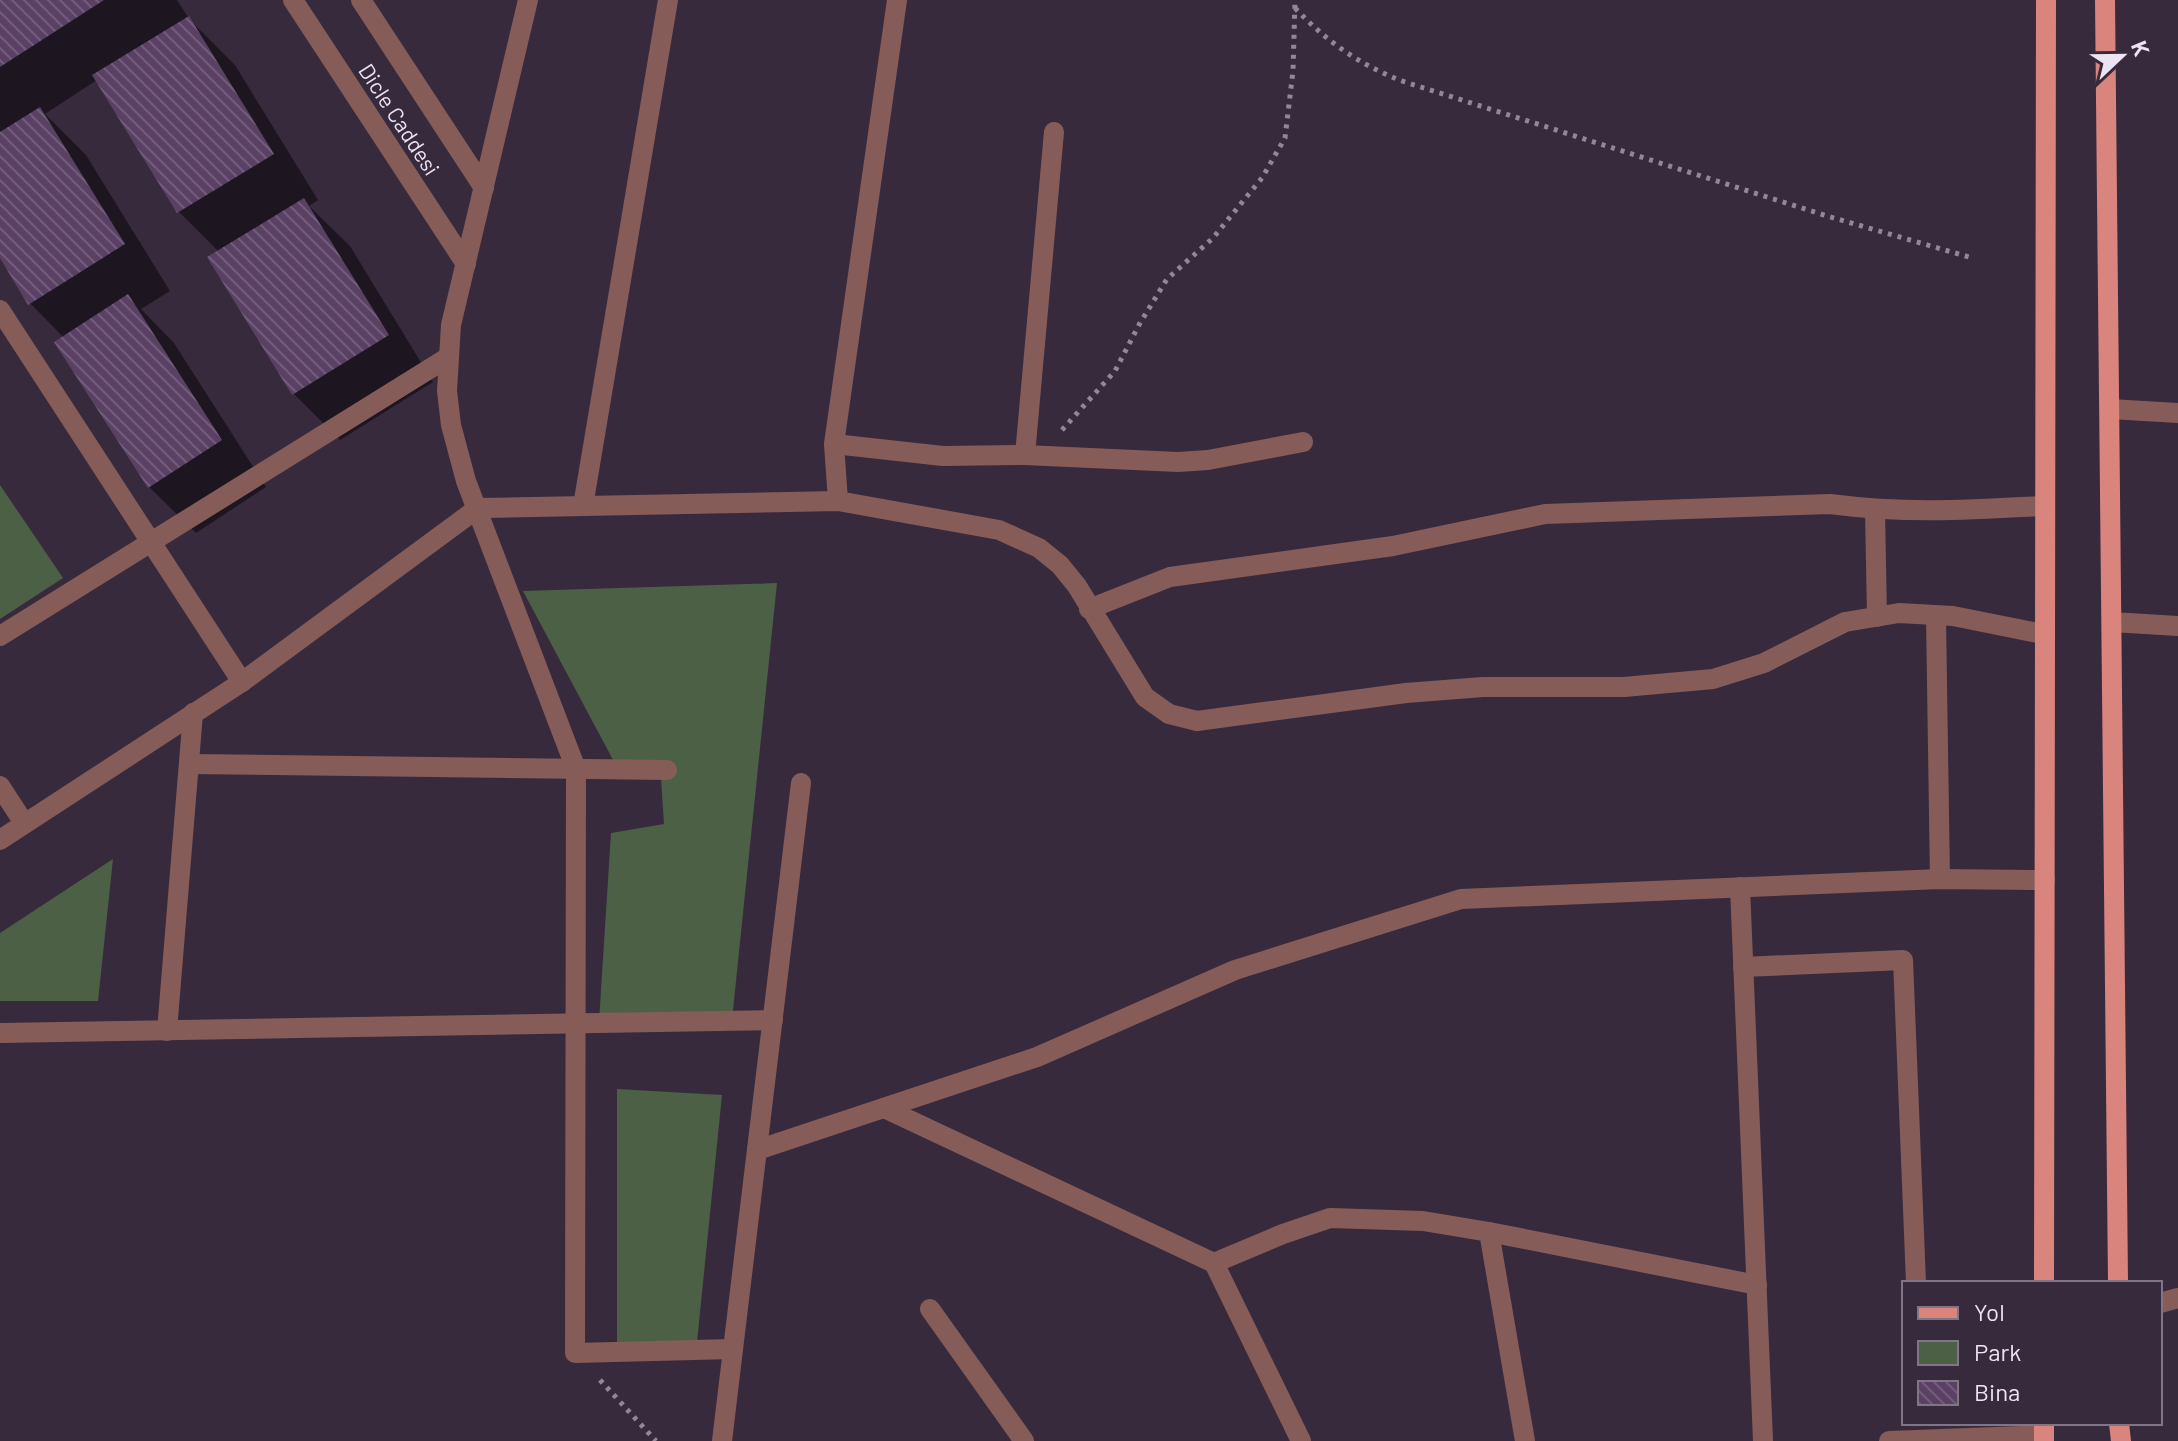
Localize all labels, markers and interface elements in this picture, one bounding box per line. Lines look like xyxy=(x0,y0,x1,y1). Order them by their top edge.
north arrow xyxy=(2082,16,2162,96)
text: K xyxy=(2127,37,2156,60)
street label: Dicle Caddesi xyxy=(354,58,446,180)
legend xyxy=(1902,1281,2162,1425)
text: Yol xyxy=(1974,1297,2005,1326)
text: Park xyxy=(1974,1337,2021,1366)
text: Bina xyxy=(1974,1377,2020,1406)

